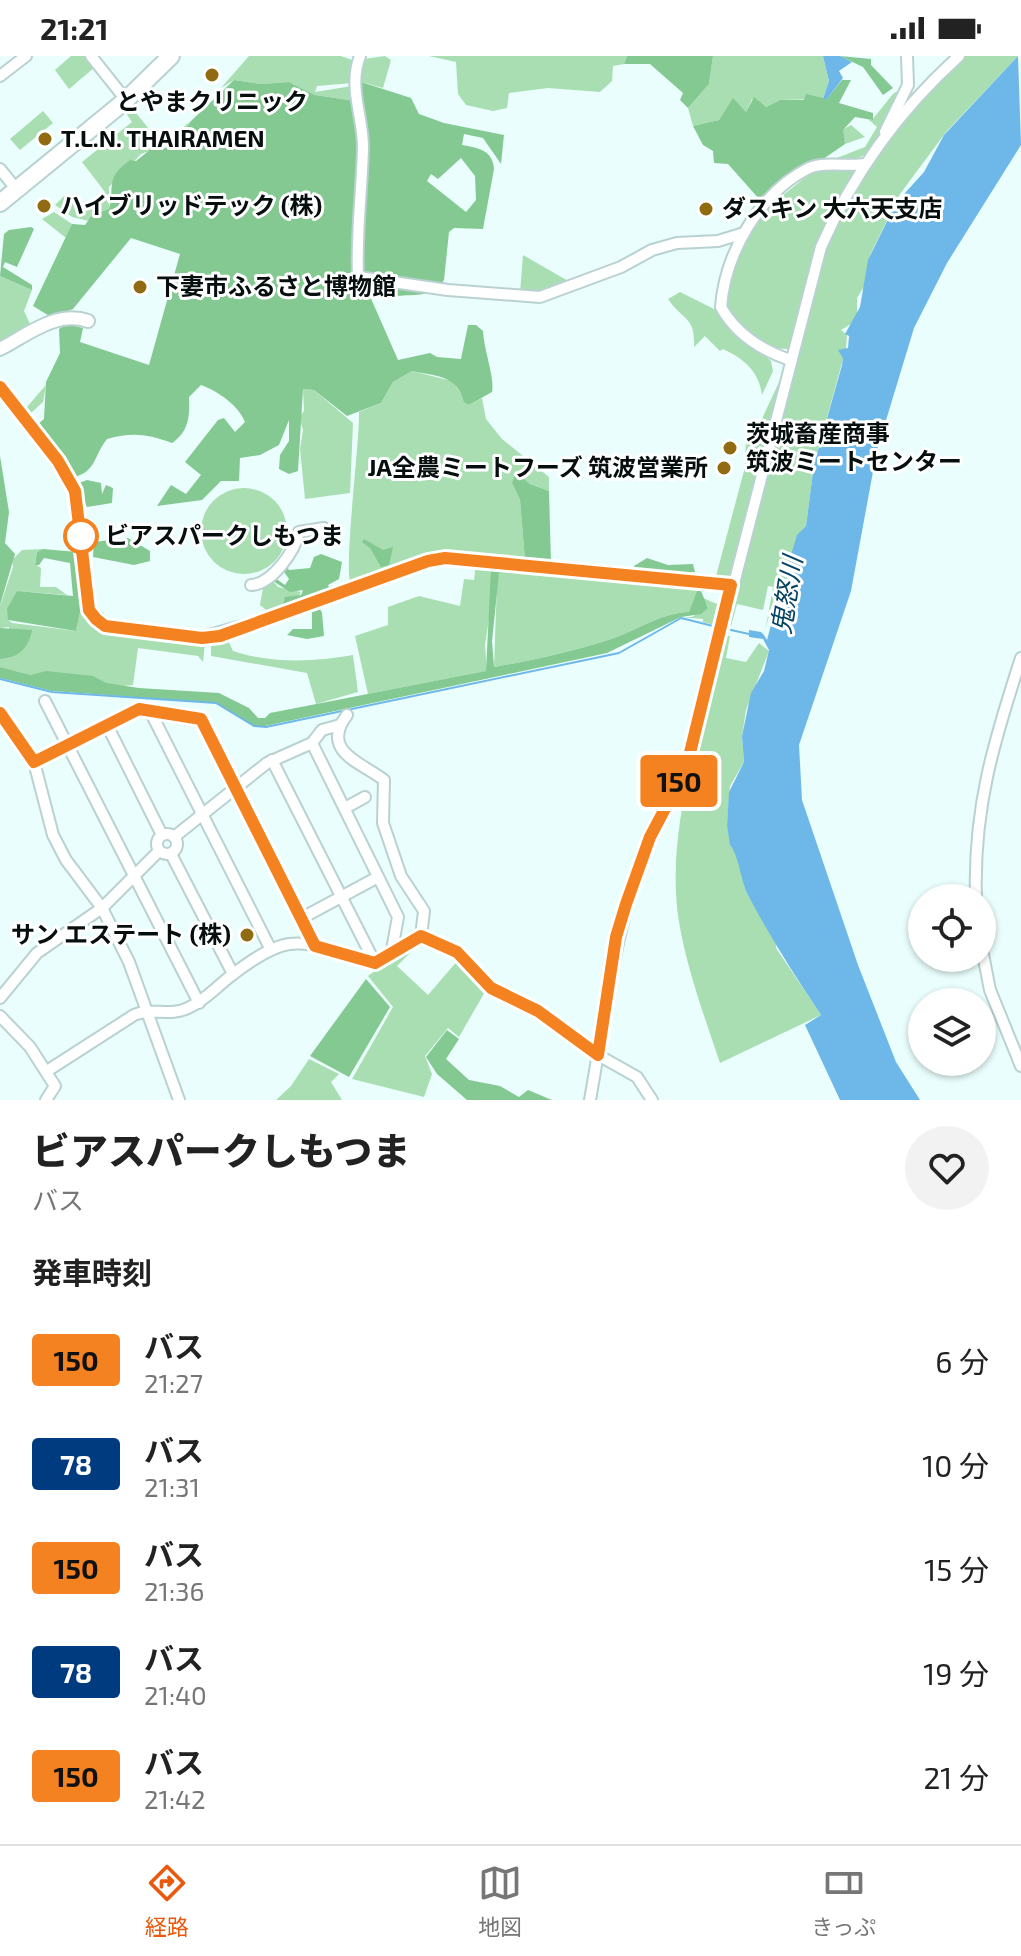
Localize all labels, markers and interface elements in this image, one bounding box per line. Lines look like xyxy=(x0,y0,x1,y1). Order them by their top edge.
text: 21:21 xyxy=(40,10,109,46)
marker: とやまクリニック xyxy=(203,66,221,84)
place label: とやまクリニック xyxy=(116,86,308,115)
place label: T.L.N. THAIRAMEN xyxy=(61,123,265,152)
marker: T.L.N. THAIRAMEN xyxy=(36,130,54,148)
place label: ハイブリッドテック (株) xyxy=(60,190,322,219)
place label: ダスキン 大六天支店 xyxy=(722,193,942,222)
marker: ハイブリッドテック (株) xyxy=(35,197,53,215)
marker: ダスキン 大六天支店 xyxy=(697,200,715,218)
place label: 下妻市ふるさと博物館 xyxy=(156,271,396,300)
marker: 下妻市ふるさと博物館 xyxy=(131,278,149,296)
place label: 茨城畜産商事 筑波ミートセンター xyxy=(746,418,962,475)
marker: 茨城畜産商事 筑波ミートセンター xyxy=(721,439,739,457)
place label: JA全農ミートフーズ 筑波営業所 xyxy=(367,452,708,481)
marker: JA全農ミートフーズ 筑波営業所 xyxy=(715,459,733,477)
marker: ビアスパークしもつま xyxy=(64,519,98,553)
place label: ビアスパークしもつま xyxy=(105,520,344,549)
water label: 鬼怒川 xyxy=(764,551,807,636)
line badge: 150 xyxy=(633,755,725,807)
text: 150 xyxy=(656,764,702,798)
map controls xyxy=(908,884,996,1076)
button: locate xyxy=(908,884,996,972)
place label: サン エステート (株) xyxy=(11,919,231,948)
marker: サン エステート (株) xyxy=(238,926,256,944)
button: layers xyxy=(908,988,996,1076)
button: heart xyxy=(905,1126,989,1210)
text: ビアスパークしもつま xyxy=(32,1127,410,1173)
text: バス xyxy=(32,1184,84,1215)
text: 発車時刻 xyxy=(32,1254,152,1290)
text: バス xyxy=(144,1328,204,1364)
text: 150 xyxy=(53,1343,99,1377)
text: 6 分 xyxy=(935,1343,989,1379)
text: 21:27 xyxy=(144,1367,203,1398)
text: バス xyxy=(144,1432,204,1468)
text: 78 xyxy=(60,1447,92,1481)
text: 10 分 xyxy=(922,1447,989,1483)
text: 21:31 xyxy=(144,1471,200,1502)
text: バス xyxy=(144,1536,204,1572)
text: 150 xyxy=(53,1551,99,1585)
text: 15 分 xyxy=(924,1551,989,1587)
text: 21:36 xyxy=(144,1575,204,1606)
text: バス xyxy=(144,1640,204,1676)
text: 78 xyxy=(60,1655,92,1689)
text: 19 分 xyxy=(923,1655,989,1691)
text: 21:40 xyxy=(144,1679,207,1710)
text: バス xyxy=(144,1744,204,1780)
text: 150 xyxy=(53,1759,99,1793)
text: 21 分 xyxy=(924,1759,989,1795)
text: 21:42 xyxy=(144,1783,206,1814)
tab: 経路 xyxy=(145,1861,189,1941)
tab: 地図 xyxy=(478,1861,522,1941)
tab: きっぷ xyxy=(811,1861,876,1941)

